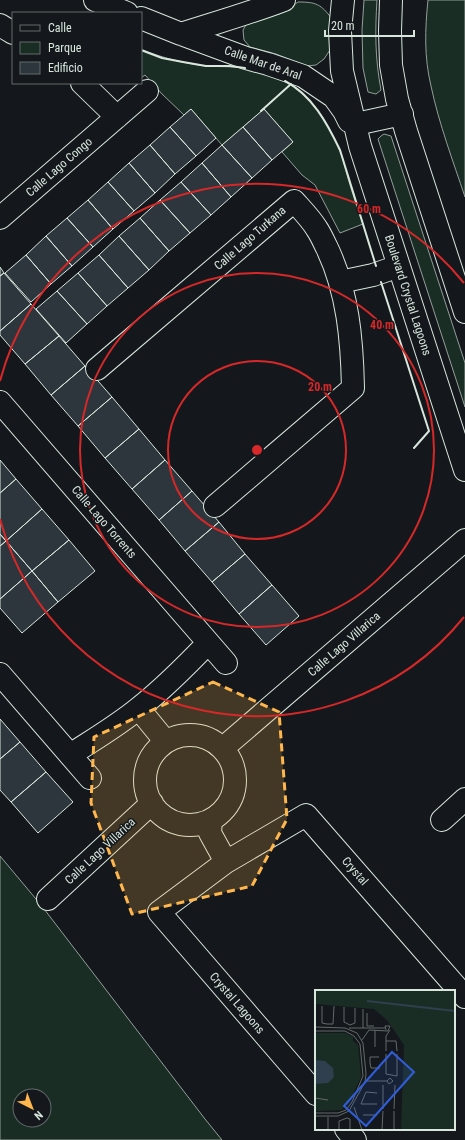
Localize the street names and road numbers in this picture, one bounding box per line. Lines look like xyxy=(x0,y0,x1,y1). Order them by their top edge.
street label: Calle Mar de Aral xyxy=(223,43,303,83)
street label: Calle Lago Congo xyxy=(23,134,95,200)
street label: Calle Lago Turkana xyxy=(211,203,289,273)
street label: Boulevard Crystal Lagoons xyxy=(382,233,434,357)
street label: Calle Lago Torrents xyxy=(69,483,139,561)
street label: Calle Lago Villarica xyxy=(305,609,383,679)
street label: Calle Lago Villarica xyxy=(62,815,138,887)
street label: Crystal xyxy=(339,854,371,888)
street label: Crystal Lagoons xyxy=(207,970,267,1036)

